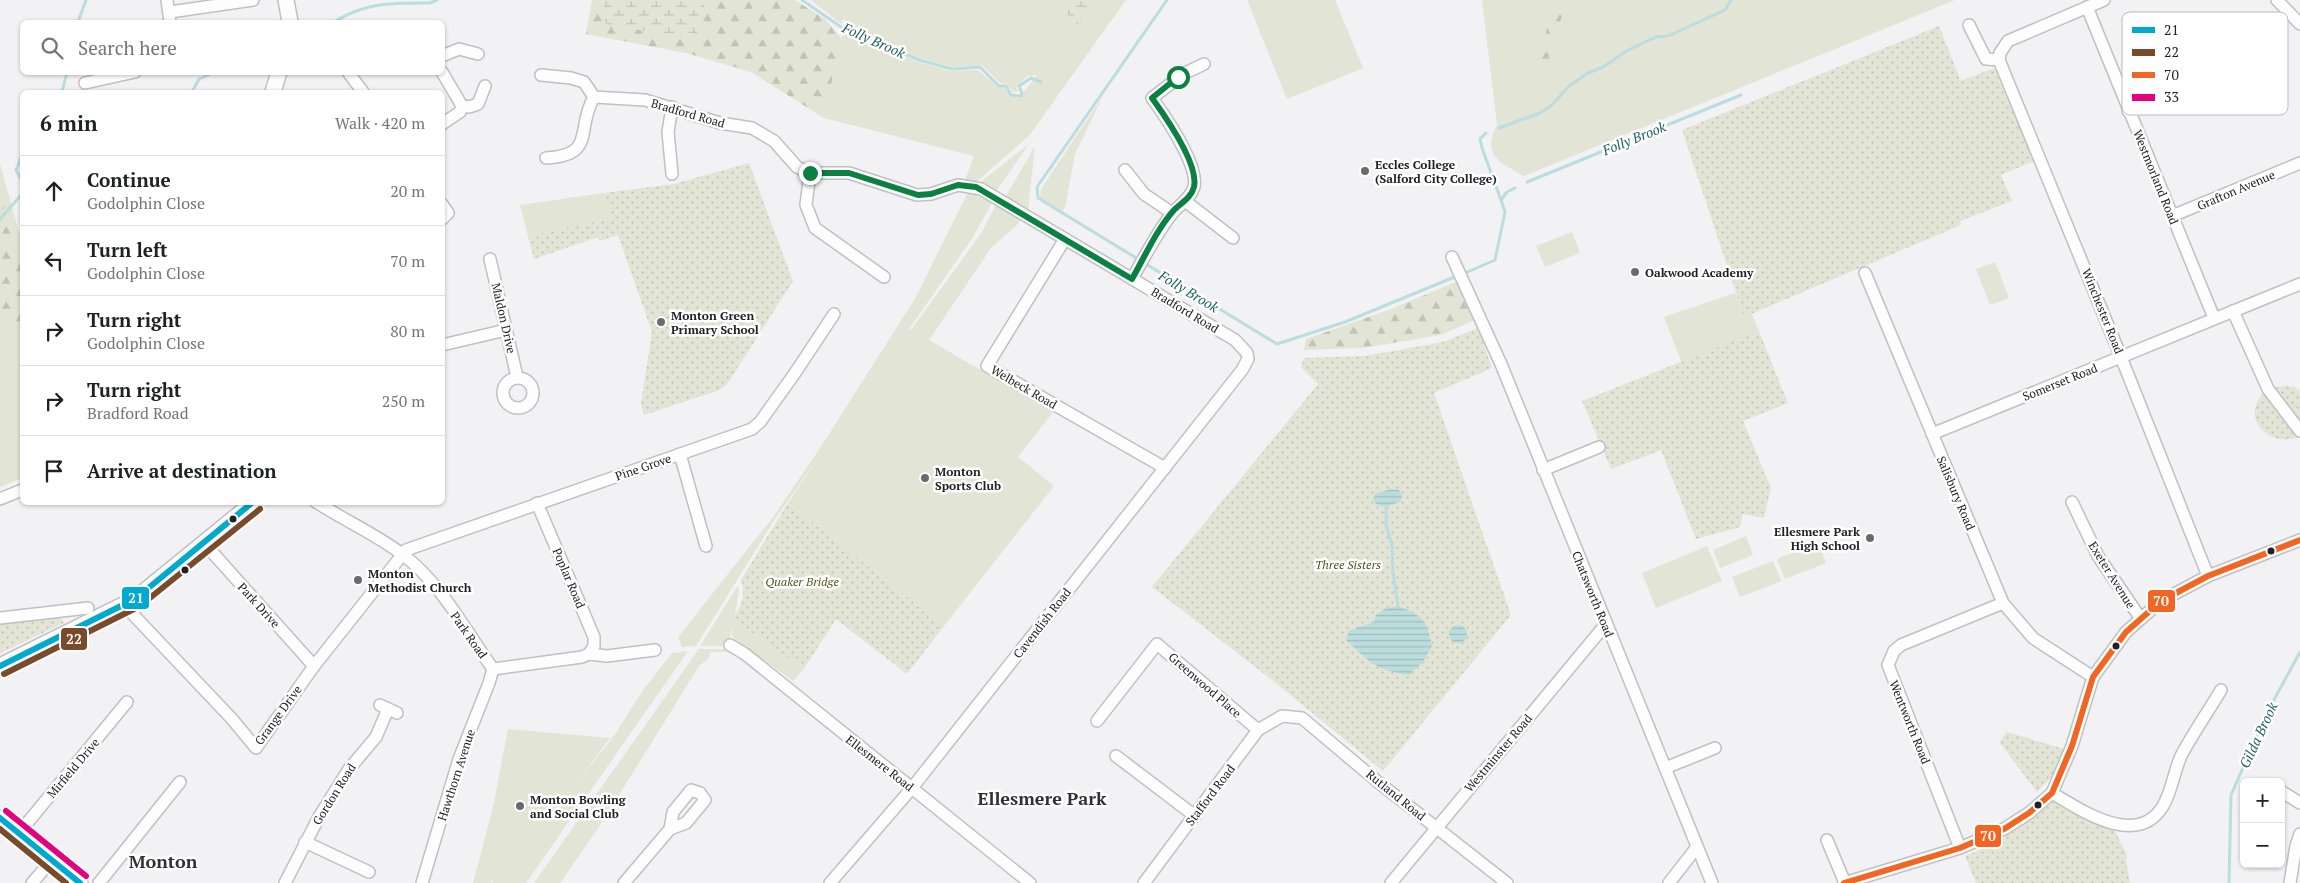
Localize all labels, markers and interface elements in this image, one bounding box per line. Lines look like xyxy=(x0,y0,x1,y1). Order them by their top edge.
legend xyxy=(2122,12,2288,115)
water label: Folly Brook xyxy=(839,17,909,62)
search box xyxy=(20,20,445,75)
text: 21 xyxy=(2164,20,2179,39)
icon: search xyxy=(38,34,66,62)
text: Search here xyxy=(78,35,177,60)
text: 22 xyxy=(2164,42,2179,61)
text: 70 xyxy=(2164,65,2179,84)
route start xyxy=(1167,66,1190,89)
text: 33 xyxy=(2164,87,2179,106)
street label: Bradford Road xyxy=(649,95,727,131)
text: 6 min xyxy=(40,109,97,137)
text: Walk · 420 m xyxy=(335,112,425,134)
water label: Folly Brook xyxy=(1598,117,1669,160)
street label: Westmorland Road xyxy=(2130,127,2182,227)
place label: Eccles College (Salford City College) xyxy=(1375,157,1497,186)
route end xyxy=(799,162,822,185)
marker: Eccles College (Salford City College) xyxy=(1359,165,1371,177)
text: Continue xyxy=(87,167,171,192)
street label: Grafton Avenue xyxy=(2195,167,2277,213)
icon: ahead xyxy=(40,177,68,205)
text: 20 m xyxy=(390,180,425,202)
text: Godolphin Close xyxy=(87,192,205,214)
text: Turn left xyxy=(87,237,168,262)
icon: left xyxy=(40,247,68,275)
text: 70 m xyxy=(390,250,425,272)
text: Godolphin Close xyxy=(87,262,205,284)
water label: Folly Brook xyxy=(1155,265,1223,317)
place label: Oakwood Academy xyxy=(1645,265,1754,280)
marker: Oakwood Academy xyxy=(1629,266,1641,278)
street label: Winchester Road xyxy=(2079,266,2127,356)
street label: Maldon Drive xyxy=(489,281,519,355)
street label: Bradford Road xyxy=(1148,284,1222,336)
text: Turn right xyxy=(87,307,181,332)
place label: Monton Green Primary School xyxy=(671,308,759,337)
marker: Monton Green Primary School xyxy=(655,316,667,328)
icon: right xyxy=(40,317,68,345)
text: 80 m xyxy=(390,320,425,342)
text: Godolphin Close xyxy=(87,332,205,354)
street label: Somerset Road xyxy=(2020,360,2100,404)
street label: Welbeck Road xyxy=(988,362,1060,412)
text: Turn right xyxy=(87,377,181,402)
icon: right xyxy=(40,387,68,415)
text: 250 m xyxy=(382,390,425,412)
text: Bradford Road xyxy=(87,402,189,424)
street label: Pine Grove xyxy=(613,450,673,484)
street label: Salisbury Road xyxy=(1934,454,1978,533)
icon: arrive xyxy=(40,457,68,485)
text: Arrive at destination xyxy=(87,458,276,483)
place label: Monton Sports Club xyxy=(935,464,1001,493)
marker: Monton Sports Club xyxy=(919,472,931,484)
unlabelled marker xyxy=(228,514,238,524)
place label: Ellesmere Park High School xyxy=(1774,524,1860,553)
marker: Ellesmere Park High School xyxy=(1864,532,1876,544)
street label: Exeter Avenue xyxy=(2085,539,2139,611)
street label: Poplar Road xyxy=(550,546,589,611)
unlabelled marker xyxy=(2266,546,2276,556)
street label: Chatsworth Road xyxy=(1569,549,1617,640)
park label: Three Sisters xyxy=(1315,557,1381,572)
unlabelled marker xyxy=(180,565,190,575)
place label: Monton Methodist Church xyxy=(368,566,472,595)
marker: Monton Methodist Church xyxy=(352,574,364,586)
park label: Quaker Bridge xyxy=(765,574,839,589)
street label: Park Drive xyxy=(235,579,283,631)
street label: Cavendish Road xyxy=(1010,585,1074,661)
line badge: 21 xyxy=(121,586,150,610)
text: 21 xyxy=(128,588,144,607)
line badge: 70 xyxy=(2147,589,2176,613)
text: 70 xyxy=(2153,591,2169,610)
street label: Park Road xyxy=(447,609,491,662)
line badge: 22 xyxy=(60,627,88,651)
text: 22 xyxy=(66,629,82,648)
unlabelled marker xyxy=(2111,641,2121,651)
street label: Greenwood Place xyxy=(1165,649,1245,721)
street label: Wentworth Road xyxy=(1886,678,1934,766)
street label: Grange Drive xyxy=(251,682,305,748)
water label: Gilda Brook xyxy=(2234,699,2282,771)
street label: Westminster Road xyxy=(1461,711,1535,795)
street label: Hawthorn Avenue xyxy=(434,727,478,823)
street label: Ellesmere Road xyxy=(843,732,917,794)
street label: Mirfield Drive xyxy=(44,735,102,801)
street label: Gordon Road xyxy=(309,760,359,827)
street label: Stafford Road xyxy=(1182,761,1238,828)
street label: Rutland Road xyxy=(1363,766,1429,824)
map controls xyxy=(2240,778,2285,868)
button: + xyxy=(2240,778,2285,823)
district label: Ellesmere Park xyxy=(978,786,1107,810)
place label: Monton Bowling and Social Club xyxy=(530,792,626,821)
marker: Monton Bowling and Social Club xyxy=(514,800,526,812)
unlabelled marker xyxy=(2033,800,2043,810)
button: − xyxy=(2240,823,2285,868)
line badge: 70 xyxy=(1974,824,2002,848)
text: 70 xyxy=(1980,826,1996,845)
district label: Monton xyxy=(129,849,198,873)

